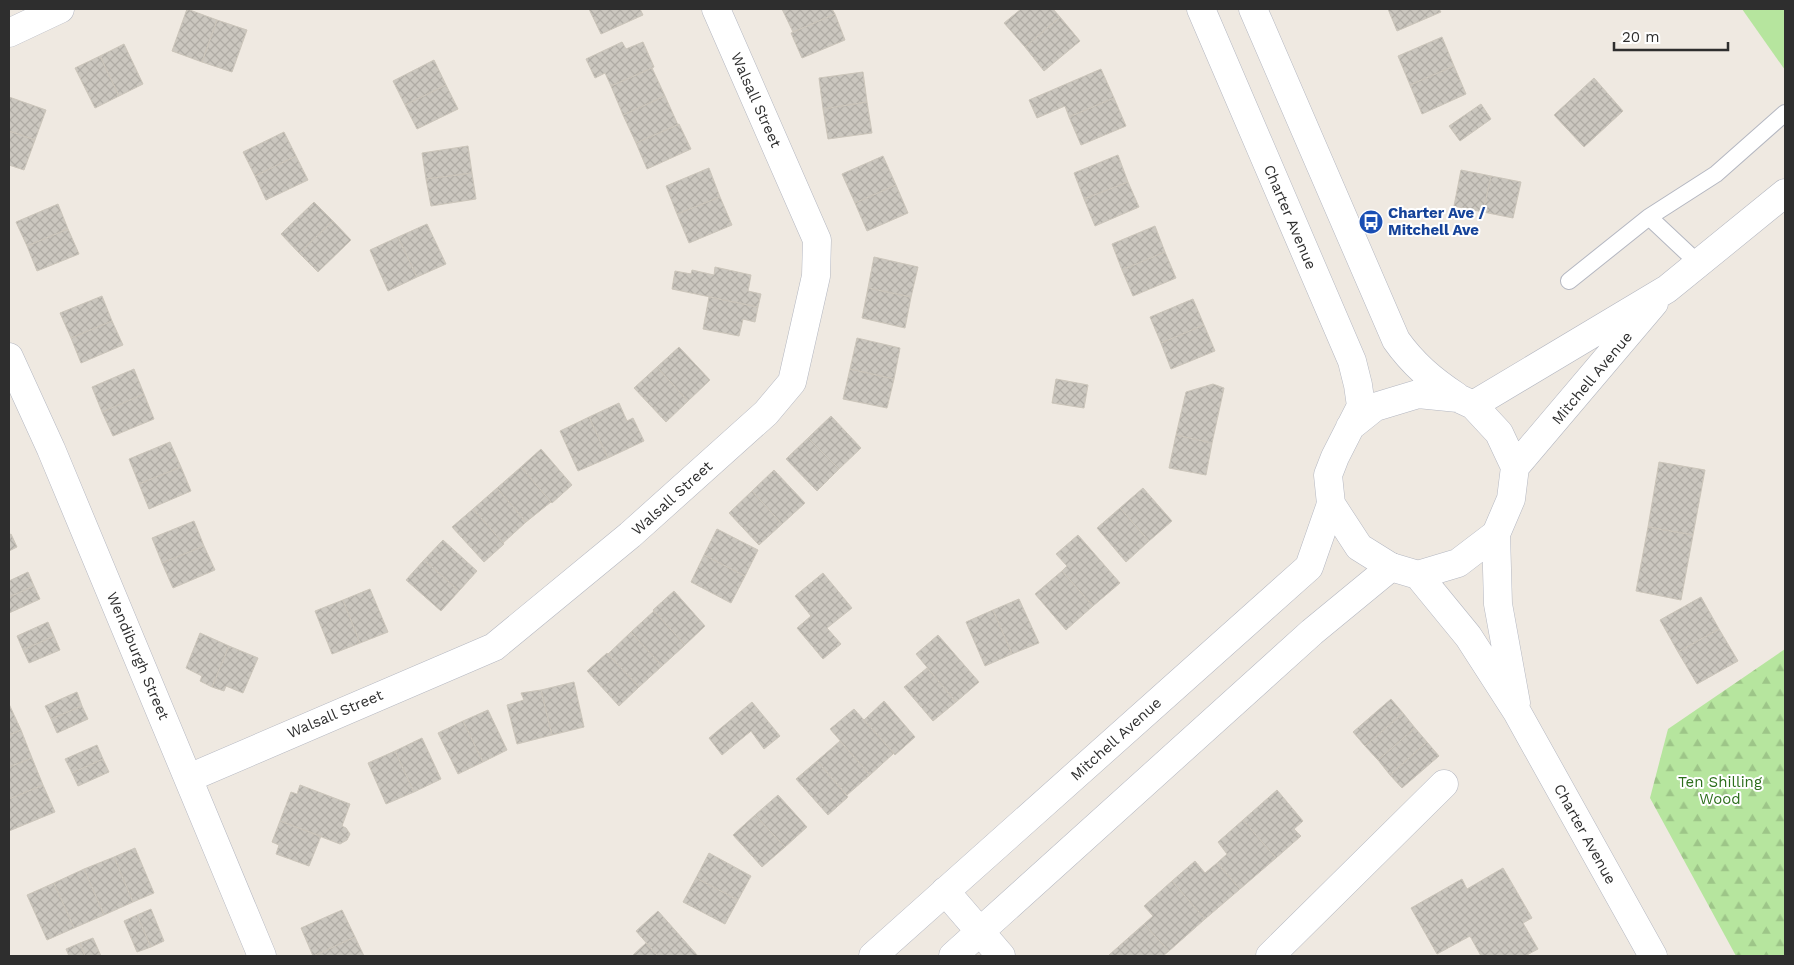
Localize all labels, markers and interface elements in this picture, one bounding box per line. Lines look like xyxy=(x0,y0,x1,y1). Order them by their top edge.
scale bar xyxy=(1614,20,1728,52)
text: 20 m xyxy=(1622,28,1660,46)
street label: Walsall Street xyxy=(727,50,785,151)
street label: Charter Avenue xyxy=(1260,162,1320,272)
place label: Charter Ave / Mitchell Ave xyxy=(1388,204,1486,239)
bus stop icon: Charter Ave / Mitchell Ave xyxy=(1358,209,1384,235)
street label: Mitchell Avenue xyxy=(1548,328,1636,428)
street label: Walsall Street xyxy=(628,457,717,539)
street label: Wendiburgh Street xyxy=(103,589,173,723)
street label: Walsall Street xyxy=(284,685,386,742)
street label: Mitchell Avenue xyxy=(1067,694,1165,784)
park label: Ten Shilling Wood xyxy=(1678,773,1762,808)
street label: Charter Avenue xyxy=(1550,781,1620,887)

